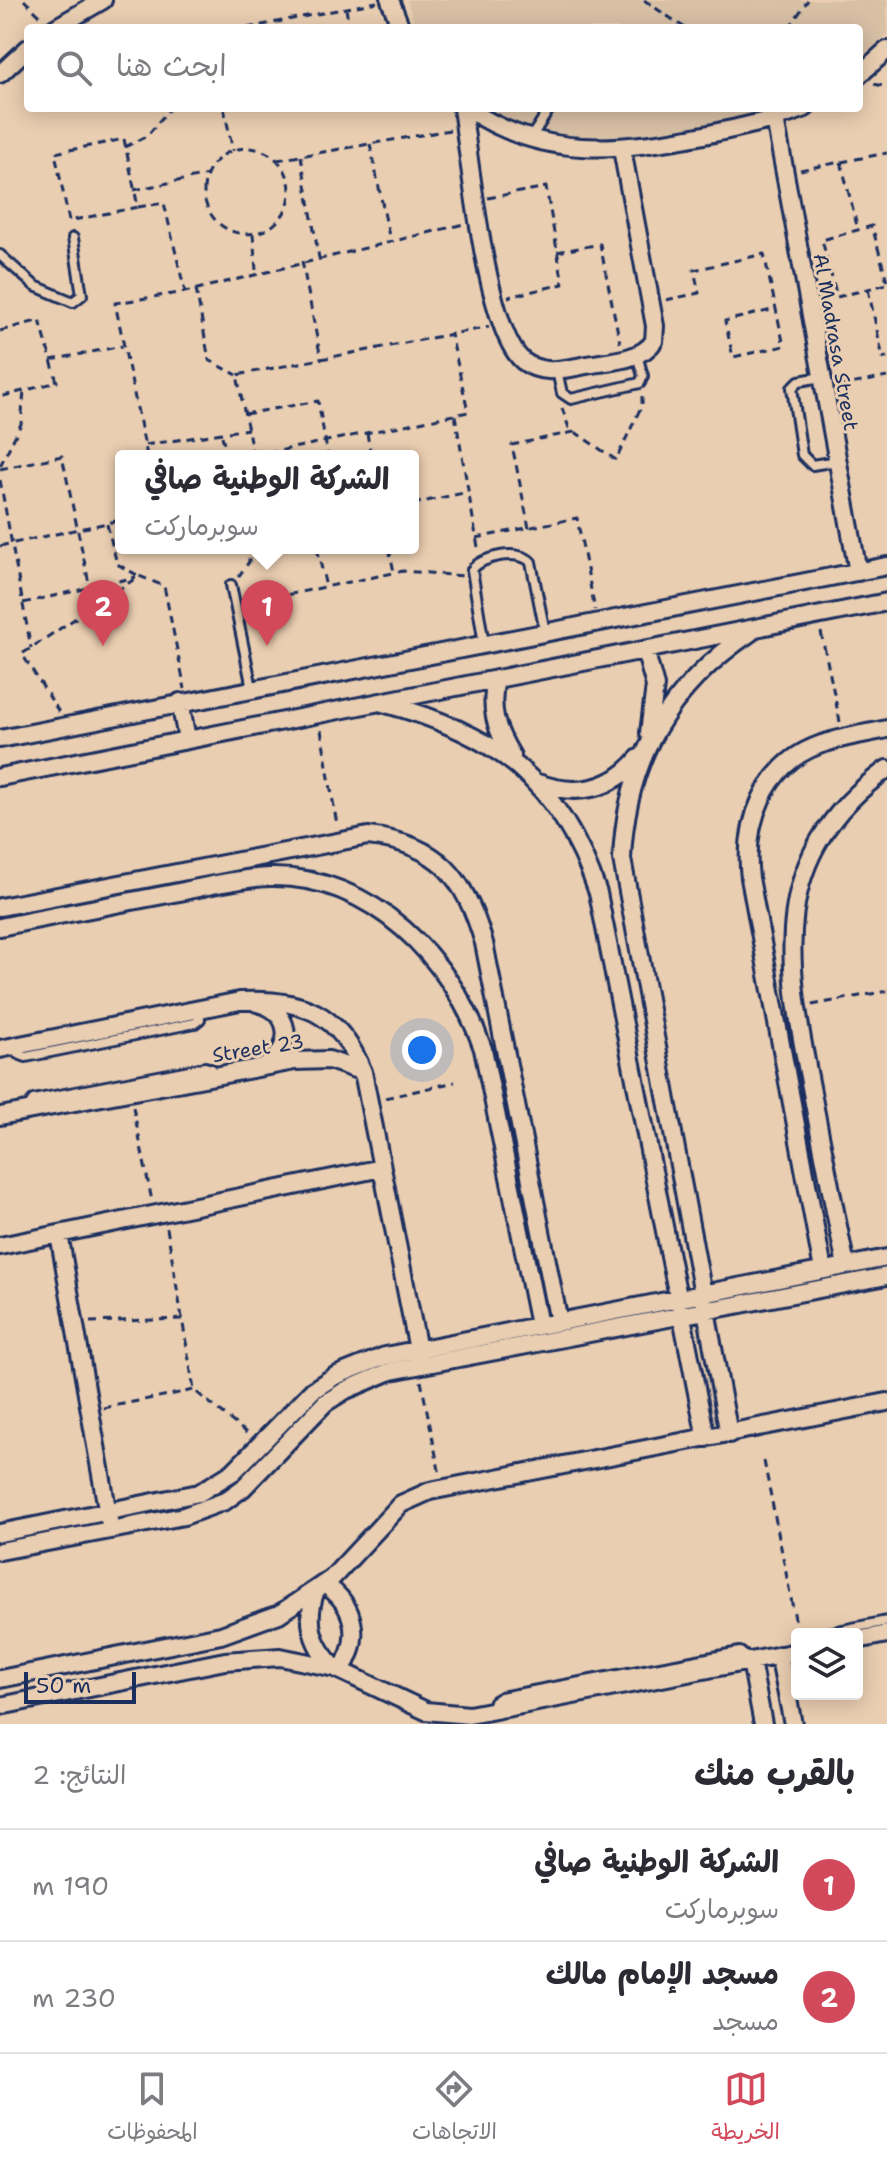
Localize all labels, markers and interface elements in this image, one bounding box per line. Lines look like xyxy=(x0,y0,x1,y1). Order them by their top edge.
search box xyxy=(24,24,863,112)
text: ابحث هنا xyxy=(116,45,227,86)
icon: search xyxy=(52,46,96,90)
street label: Al Madrasa Street xyxy=(808,251,864,433)
popup xyxy=(115,450,419,554)
text: الشركة الوطنية صافي xyxy=(145,458,389,499)
text: سوبرماركت xyxy=(145,508,259,543)
pin: 2 xyxy=(77,580,129,646)
pin: 1 xyxy=(241,580,293,646)
street label: Street 23 xyxy=(210,1028,306,1068)
your location xyxy=(402,1030,442,1070)
map controls xyxy=(791,1628,863,1700)
button: layers xyxy=(791,1628,863,1700)
scale bar xyxy=(24,1668,136,1704)
text: 50 m xyxy=(36,1671,91,1700)
text: بالقرب منك xyxy=(694,1750,855,1796)
text: النتائج: 2 xyxy=(32,1757,126,1792)
text: الشركة الوطنية صافي xyxy=(534,1841,779,1882)
text: 190 m xyxy=(32,1868,109,1903)
text: 1 xyxy=(823,1868,835,1903)
text: سوبرماركت xyxy=(665,1891,779,1926)
text: مسجد الإمام مالك xyxy=(546,1953,779,1994)
text: 230 m xyxy=(32,1980,116,2015)
text: 2 xyxy=(820,1980,838,2015)
text: مسجد xyxy=(712,2003,779,2038)
tab: المحفوظات xyxy=(107,2067,198,2151)
tab: الاتجاهات xyxy=(412,2067,497,2151)
tab: الخريطة xyxy=(711,2067,780,2151)

